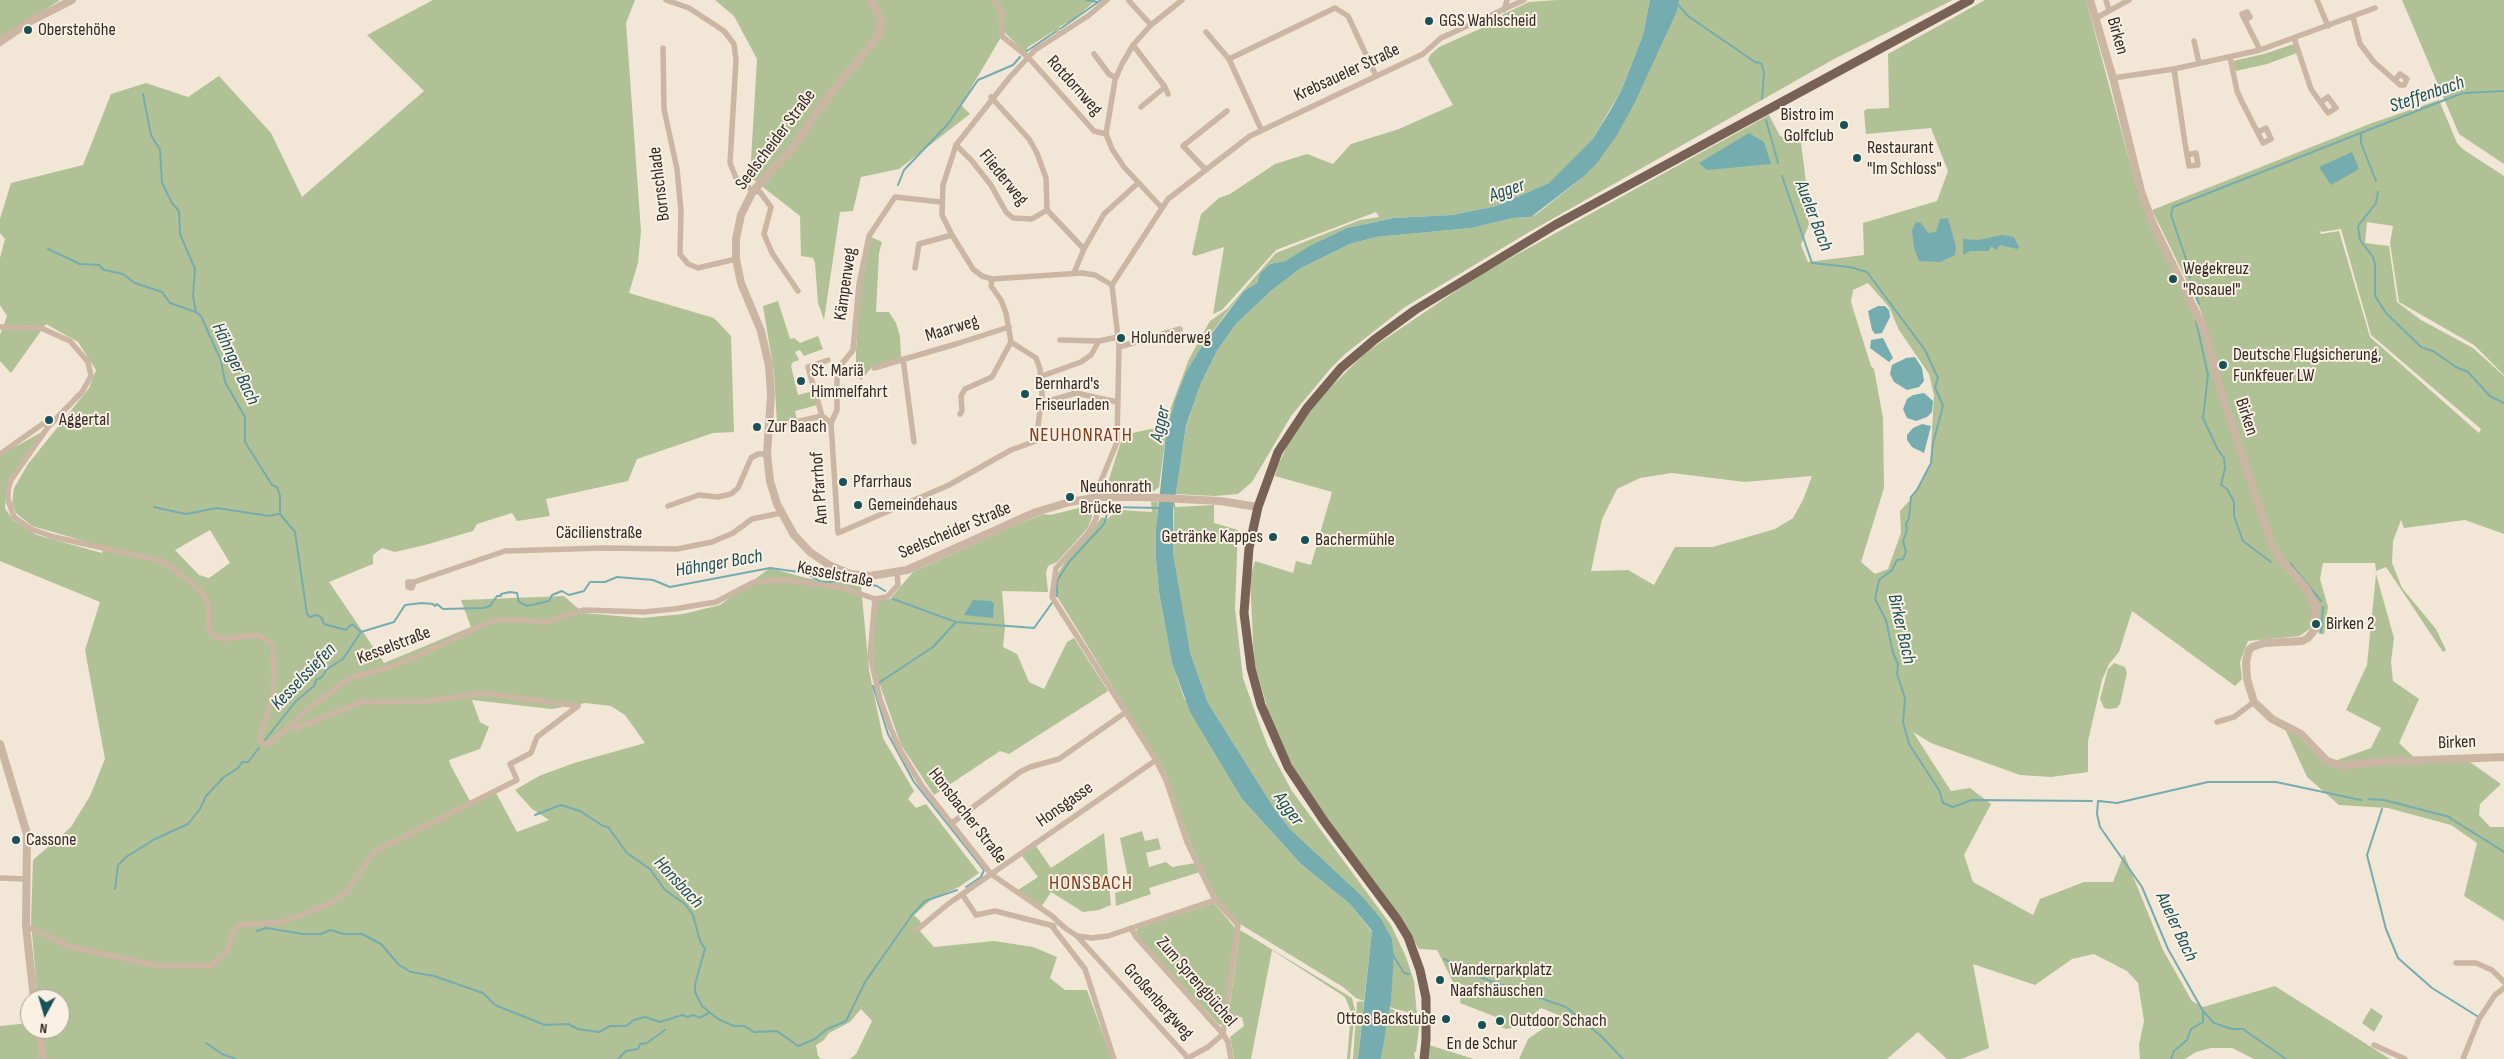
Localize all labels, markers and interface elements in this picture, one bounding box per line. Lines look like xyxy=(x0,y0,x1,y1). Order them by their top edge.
place label: GGS Wahlscheid xyxy=(1439,10,1536,32)
marker: GGS Wahlscheid xyxy=(1423,15,1435,27)
street label: Birken xyxy=(2101,15,2133,57)
place label: Oberstehöhe xyxy=(38,19,116,41)
marker: Oberstehöhe xyxy=(22,24,34,36)
street label: Krebsaueler Straße xyxy=(1291,39,1403,107)
street label: Rotdornweg xyxy=(1041,52,1107,120)
water label: Steffenbach xyxy=(2387,72,2467,118)
street label: Seelscheider Straße xyxy=(731,86,821,194)
place label: Bistro im Golfclub xyxy=(1781,104,1834,146)
marker: Bistro im Golfclub xyxy=(1838,119,1850,131)
place label: Restaurant "Im Schloss" xyxy=(1867,137,1942,180)
street label: Bornschlade xyxy=(645,146,675,222)
street label: Fliederweg xyxy=(974,146,1032,210)
marker: Restaurant "Im Schloss" xyxy=(1851,152,1863,164)
water label: Agger xyxy=(1486,174,1528,208)
water label: Aueler Bach xyxy=(1789,177,1837,255)
street label: Kämpenweg xyxy=(830,246,862,322)
place label: Wegekreuz "Rosauel" xyxy=(2183,258,2249,300)
marker: Wegekreuz "Rosauel" xyxy=(2167,273,2179,285)
street label: Maarweg xyxy=(923,311,981,347)
water label: Hähnger Bach xyxy=(206,319,264,409)
place label: Holunderweg xyxy=(1131,327,1211,349)
marker: Holunderweg xyxy=(1115,332,1127,344)
place label: Deutsche Flugsicherung, Funkfeuer LW xyxy=(2233,344,2381,386)
marker: Deutsche Flugsicherung, Funkfeuer LW xyxy=(2217,359,2229,371)
place label: St. Mariä Himmelfahrt xyxy=(811,360,888,402)
place label: Bernhard's Friseurladen xyxy=(1035,373,1109,416)
marker: St. Mariä Himmelfahrt xyxy=(795,375,807,387)
marker: Bernhard's Friseurladen xyxy=(1019,388,1031,400)
street label: Birken xyxy=(2230,396,2262,438)
water label: Agger xyxy=(1146,404,1176,444)
place label: Aggertal xyxy=(59,409,110,431)
marker: Aggertal xyxy=(43,414,55,426)
place label: Zur Baach xyxy=(767,416,827,438)
marker: Zur Baach xyxy=(751,421,763,433)
district label: NEUHONRATH xyxy=(1028,424,1134,448)
street label: Am Pfarrhof xyxy=(807,451,833,525)
place label: Pfarrhaus xyxy=(853,471,912,493)
marker: Pfarrhaus xyxy=(837,476,849,488)
place label: Neuhonrath Brücke xyxy=(1080,476,1152,518)
marker: Neuhonrath Brücke xyxy=(1064,491,1076,503)
place label: Gemeindehaus xyxy=(868,494,957,516)
street label: Seelscheider Straße xyxy=(896,498,1014,564)
marker: Gemeindehaus xyxy=(852,499,864,511)
street label: Cäcilienstraße xyxy=(556,522,642,544)
place label: Getränke Kappes xyxy=(1162,526,1263,548)
place label: Bachermühle xyxy=(1315,529,1395,551)
marker: Getränke Kappes xyxy=(1267,531,1279,543)
marker: Bachermühle xyxy=(1299,534,1311,546)
water label: Hähnger Bach xyxy=(674,545,764,583)
street label: Kesselstraße xyxy=(795,557,875,593)
water label: Birker Bach xyxy=(1882,592,1920,666)
place label: Birken 2 xyxy=(2326,613,2374,635)
marker: Birken 2 xyxy=(2310,618,2322,630)
street label: Kesselstraße xyxy=(354,622,434,670)
water label: Kesselssiefen xyxy=(267,639,341,715)
street label: Birken xyxy=(2438,732,2476,754)
street label: Honsbacher Straße xyxy=(923,764,1011,868)
street label: Honsgasse xyxy=(1032,778,1098,832)
water label: Agger xyxy=(1268,788,1308,830)
place label: Cassone xyxy=(26,829,76,851)
marker: Cassone xyxy=(10,834,22,846)
water label: Honsbach xyxy=(648,852,708,914)
district label: HONSBACH xyxy=(1048,872,1134,896)
water label: Aueler Bach xyxy=(2150,889,2202,965)
street label: Zum Sprengbüchel xyxy=(1151,933,1241,1031)
place label: Wanderparkplatz Naafshäuschen xyxy=(1450,959,1552,1002)
street label: Großenbergweg xyxy=(1118,960,1198,1044)
marker: Wanderparkplatz Naafshäuschen xyxy=(1434,974,1446,986)
north arrow xyxy=(20,989,70,1039)
place label: Ottos Backstube xyxy=(1337,1008,1436,1030)
place label: Outdoor Schach xyxy=(1510,1010,1607,1032)
marker: Ottos Backstube xyxy=(1440,1013,1452,1025)
marker: Outdoor Schach xyxy=(1494,1015,1506,1027)
marker: En de Schur xyxy=(1476,1019,1488,1031)
text: N xyxy=(39,1020,48,1037)
place label: En de Schur xyxy=(1447,1033,1517,1055)

